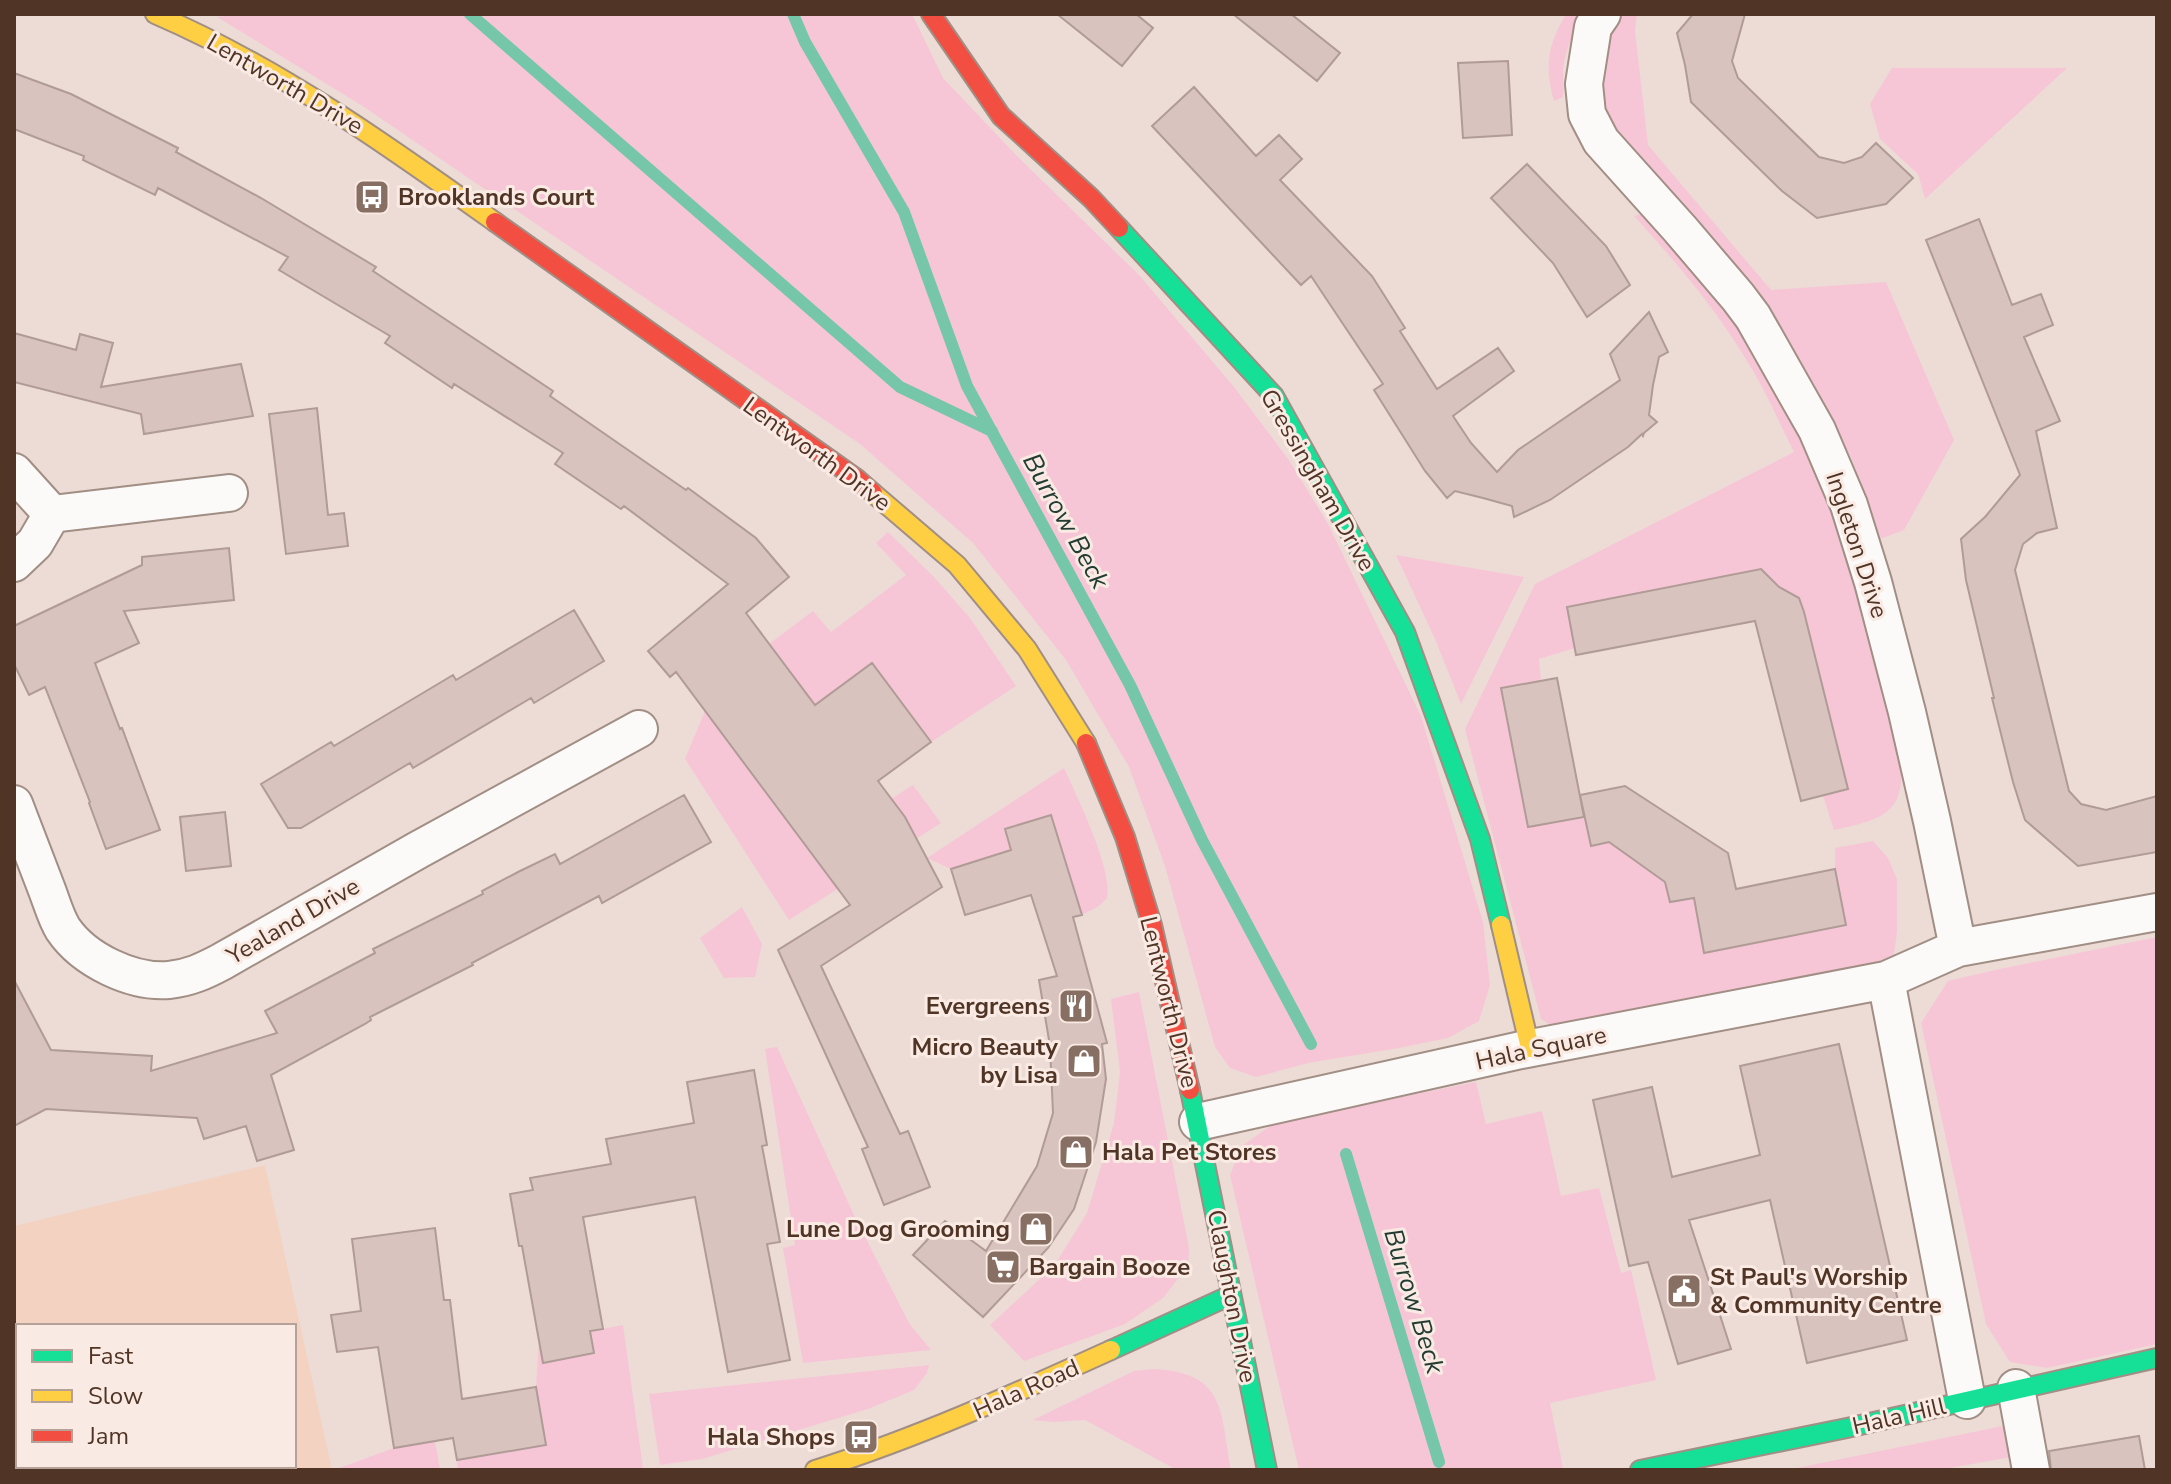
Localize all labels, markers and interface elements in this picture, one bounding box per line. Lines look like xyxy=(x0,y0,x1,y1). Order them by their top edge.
street label: Lentworth Drive xyxy=(201,26,369,142)
bus stop icon: Brooklands Court xyxy=(353,178,391,216)
place label: Brooklands Court xyxy=(398,181,595,213)
street label: Gressingham Drive xyxy=(1253,383,1383,577)
street label: Lentworth Drive xyxy=(737,389,897,519)
water label: Burrow Beck xyxy=(1014,447,1118,596)
street label: Ingleton Drive xyxy=(1818,468,1896,622)
street label: Yealand Drive xyxy=(220,870,365,972)
street label: Lentworth Drive xyxy=(1132,913,1206,1091)
restaurant icon: Evergreens xyxy=(1057,987,1095,1025)
place label: Evergreens xyxy=(926,990,1050,1022)
street label: Hala Square xyxy=(1473,1019,1609,1077)
place label: Micro Beauty by Lisa xyxy=(912,1031,1058,1091)
shop icon: Micro Beauty by Lisa xyxy=(1065,1042,1103,1080)
shop icon: Hala Pet Stores xyxy=(1057,1133,1095,1171)
place label: Hala Pet Stores xyxy=(1102,1136,1277,1168)
street label: Claughton Drive xyxy=(1200,1207,1264,1385)
shop icon: Lune Dog Grooming xyxy=(1017,1210,1055,1248)
place label: Lune Dog Grooming xyxy=(786,1213,1010,1245)
water label: Burrow Beck xyxy=(1375,1224,1453,1379)
supermarket icon: Bargain Booze xyxy=(984,1248,1022,1286)
place label: Bargain Booze xyxy=(1029,1251,1190,1283)
place label: St Paul's Worship & Community Centre xyxy=(1710,1261,1942,1321)
public building icon: St Paul's Worship & Community Centre xyxy=(1665,1272,1703,1310)
legend xyxy=(16,1324,296,1468)
text: Fast xyxy=(88,1340,134,1372)
street label: Hala Road xyxy=(968,1351,1084,1427)
text: Slow xyxy=(88,1380,143,1412)
street label: Hala Hill xyxy=(1849,1390,1949,1442)
bus stop icon: Hala Shops xyxy=(842,1418,880,1456)
text: Jam xyxy=(87,1420,129,1452)
place label: Hala Shops xyxy=(707,1421,835,1453)

